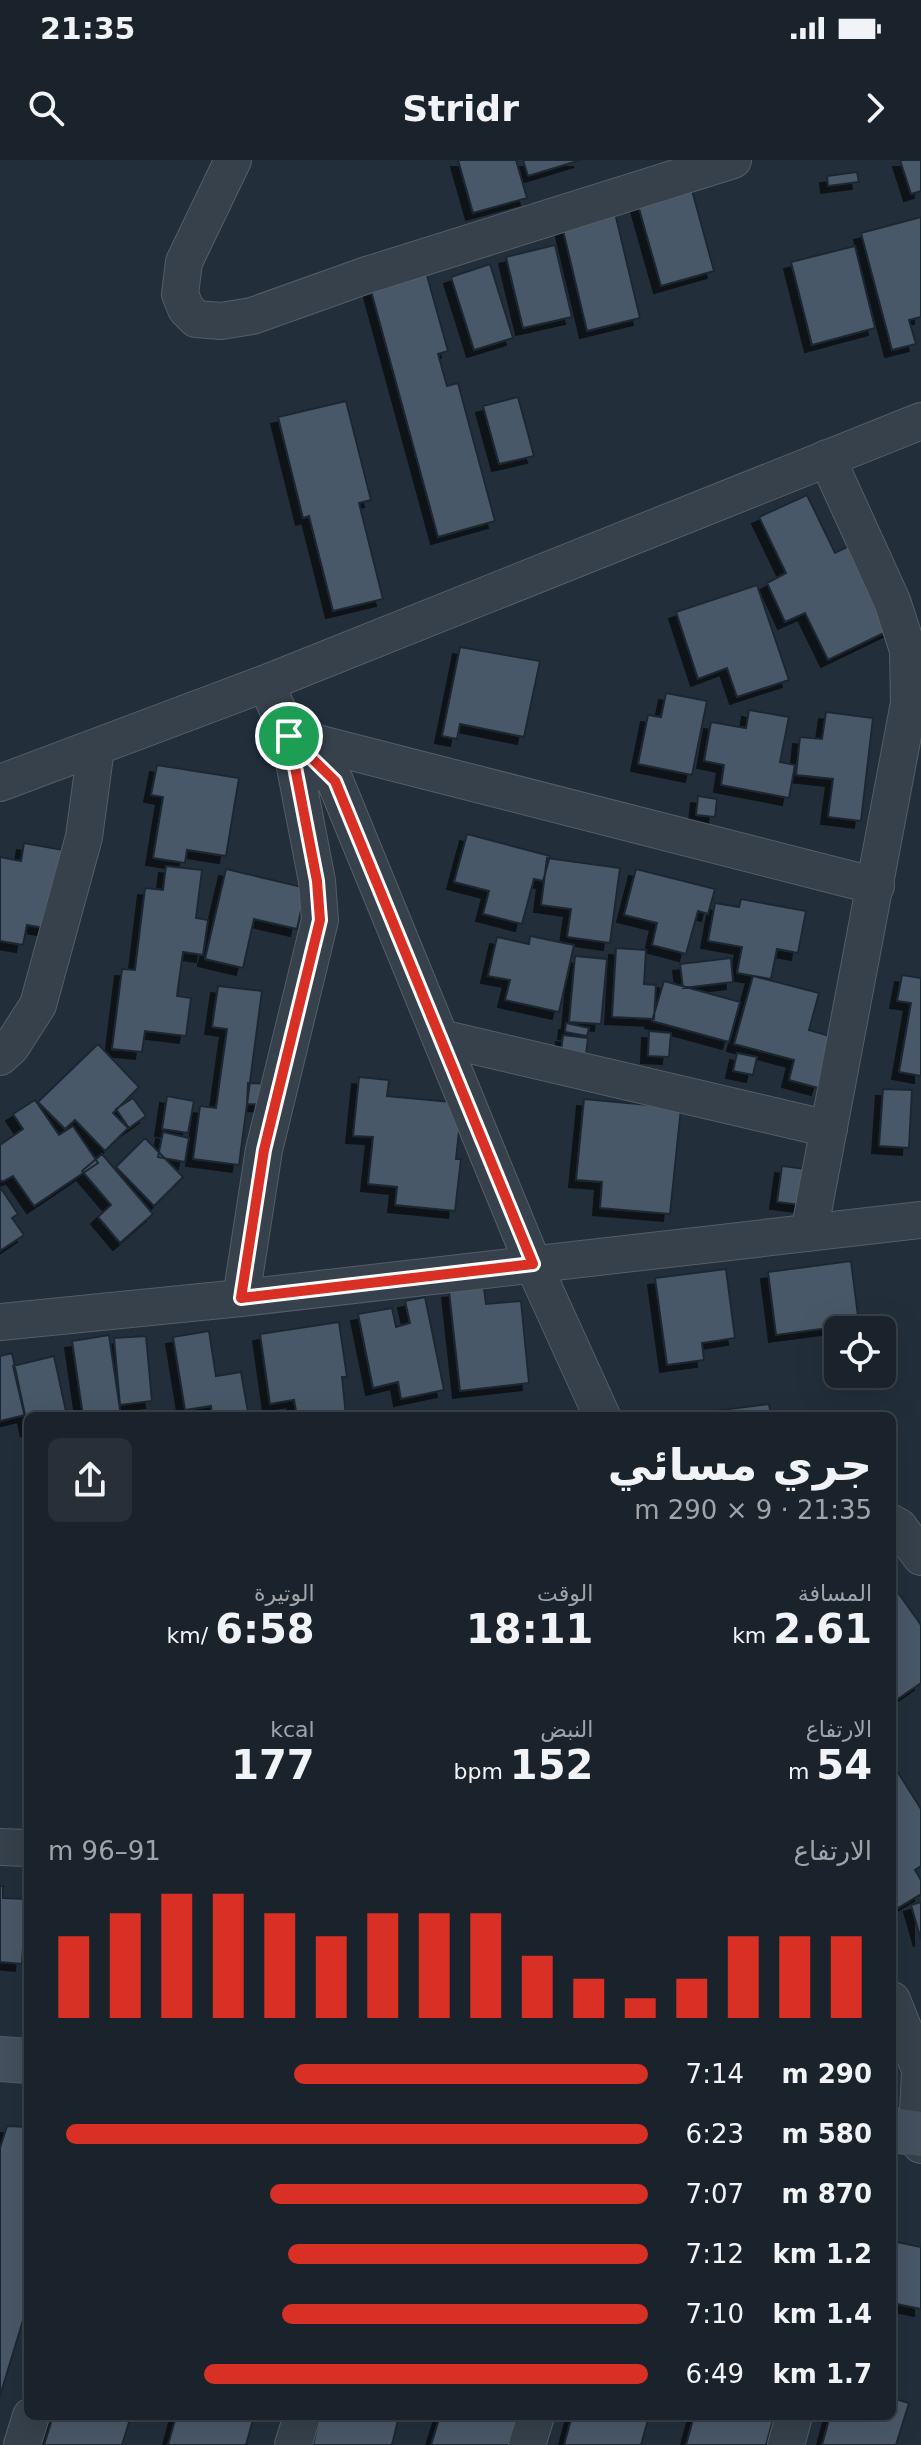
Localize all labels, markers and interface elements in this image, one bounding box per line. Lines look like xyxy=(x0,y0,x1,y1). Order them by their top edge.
text: 21:35 xyxy=(40,11,136,46)
icon: search xyxy=(24,86,68,130)
icon: forward xyxy=(853,86,897,130)
text: Stridr xyxy=(402,88,519,129)
pin xyxy=(255,702,323,770)
icon: arrive xyxy=(267,714,311,758)
map controls xyxy=(824,1316,896,1388)
button: locate xyxy=(824,1316,896,1388)
button: share xyxy=(48,1438,132,1522)
text: جري مسائي xyxy=(608,1439,872,1490)
text: 21:35 · 9 × 290 m xyxy=(634,1495,872,1525)
text: الوتيرة xyxy=(254,1581,315,1606)
text: الوقت xyxy=(537,1581,593,1606)
text: المسافة xyxy=(798,1581,872,1606)
text: 6:58 xyxy=(215,1606,315,1652)
text: 18:11 xyxy=(466,1606,593,1652)
text: 2.61 xyxy=(773,1606,872,1652)
text: /km xyxy=(167,1623,215,1648)
text: km xyxy=(732,1623,773,1648)
text: kcal xyxy=(270,1717,315,1742)
text: النبض xyxy=(540,1717,593,1742)
text: الارتفاع xyxy=(806,1717,872,1742)
text: 177 xyxy=(231,1742,315,1788)
text: 152 xyxy=(510,1742,593,1788)
text: 54 xyxy=(816,1742,872,1788)
text: bpm xyxy=(453,1759,510,1784)
text: m xyxy=(788,1759,816,1784)
text: 91–96 m xyxy=(48,1836,161,1866)
text: الارتفاع xyxy=(794,1836,872,1866)
text: 7:14 xyxy=(686,2059,744,2089)
text: 290 m xyxy=(782,2059,872,2089)
text: 6:23 xyxy=(686,2119,744,2149)
text: 580 m xyxy=(782,2119,872,2149)
text: 7:07 xyxy=(686,2179,744,2209)
text: 870 m xyxy=(782,2179,872,2209)
text: 7:12 xyxy=(686,2239,744,2269)
text: 1.2 km xyxy=(772,2239,872,2269)
text: 7:10 xyxy=(686,2299,744,2329)
text: 1.4 km xyxy=(772,2299,872,2329)
text: 6:49 xyxy=(686,2359,744,2389)
text: 1.7 km xyxy=(772,2359,872,2389)

